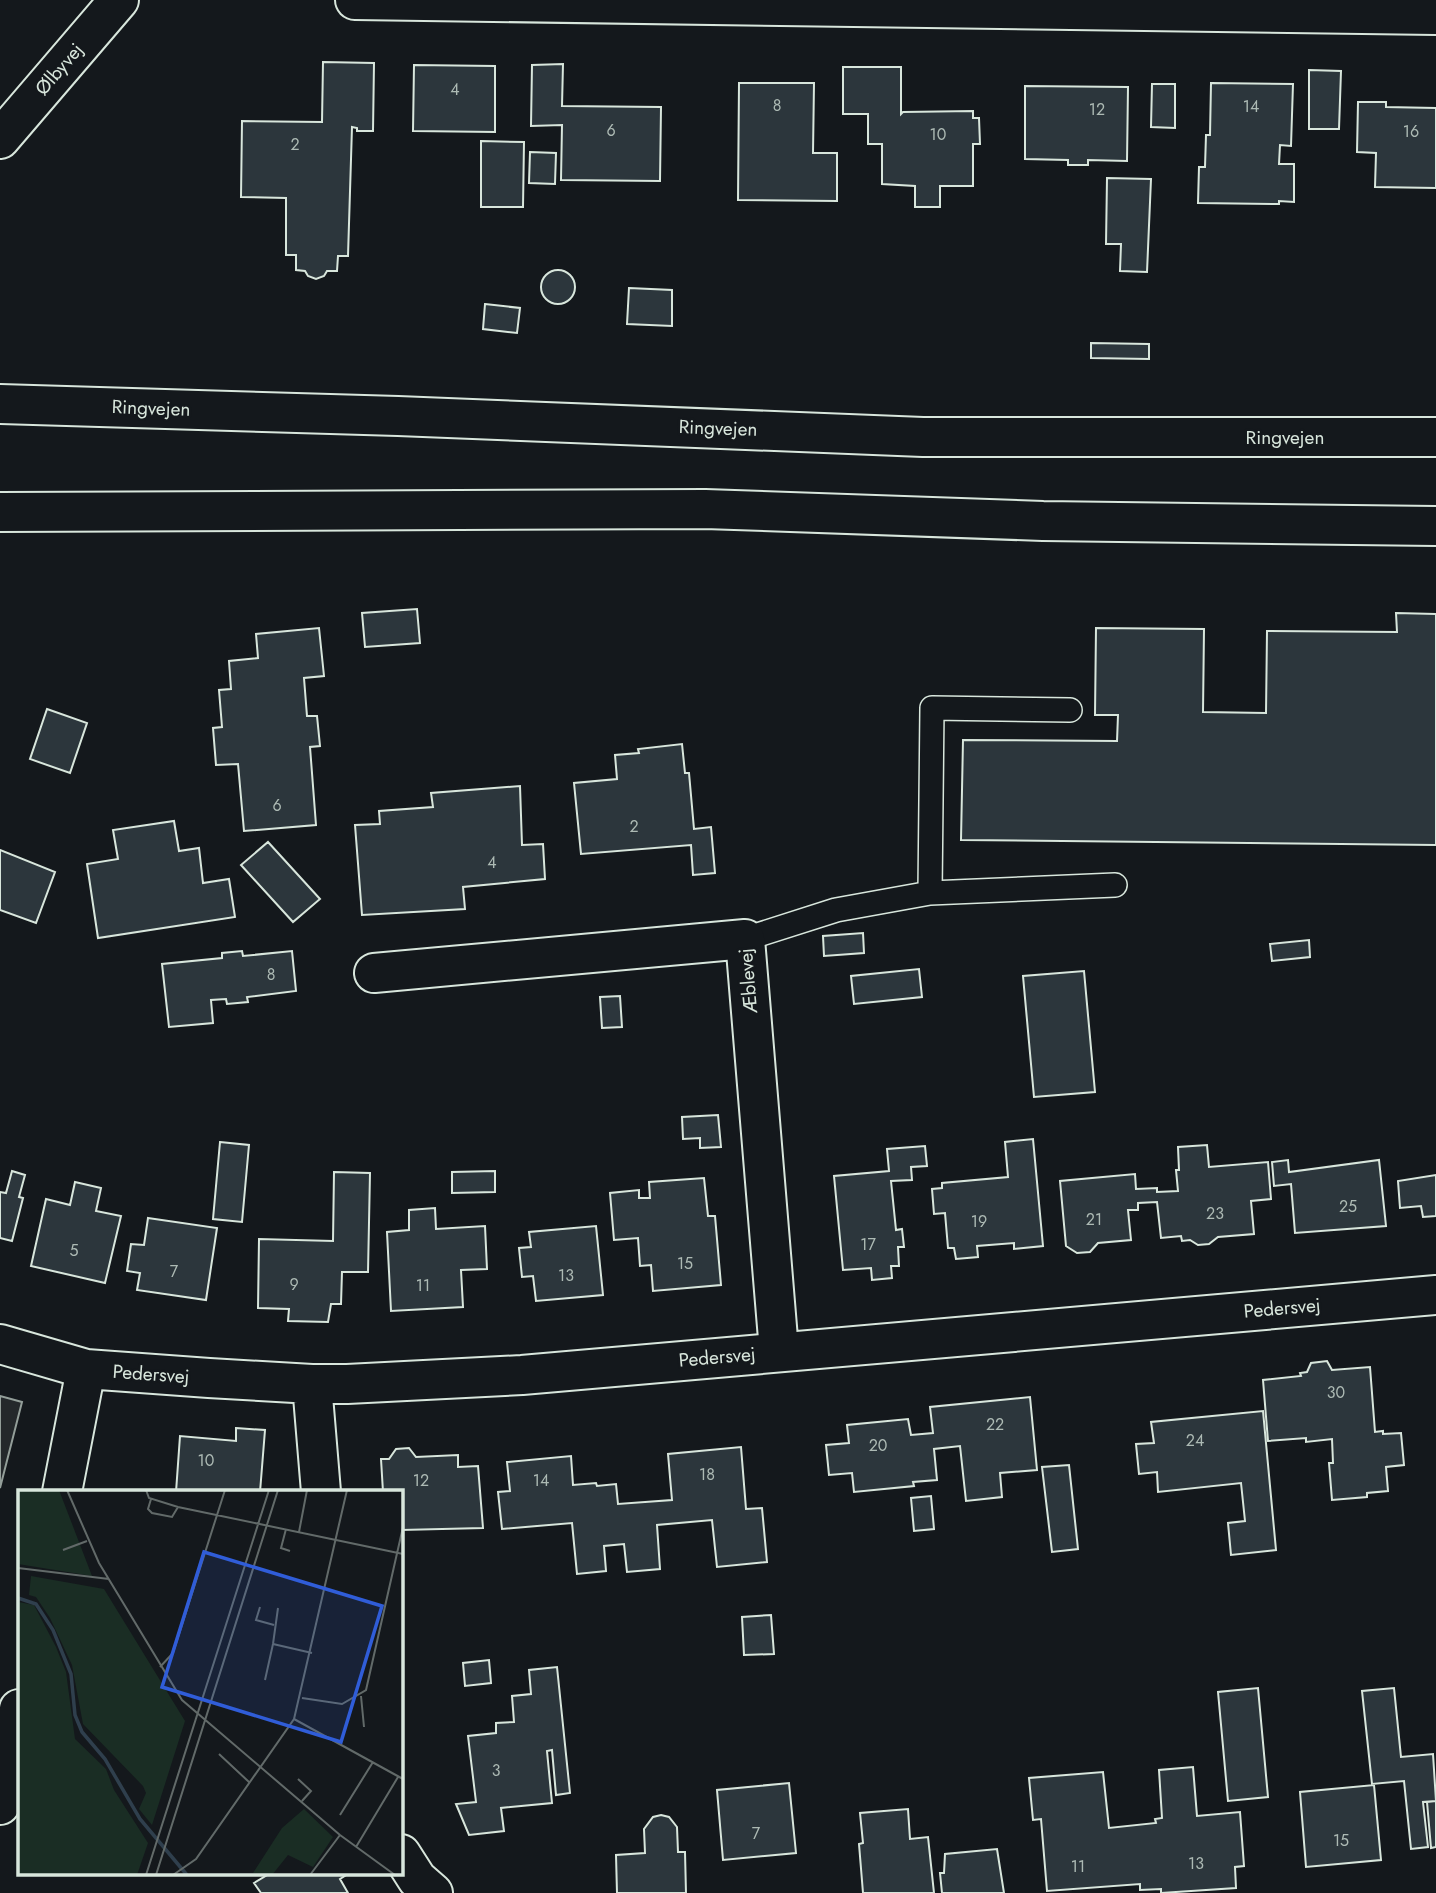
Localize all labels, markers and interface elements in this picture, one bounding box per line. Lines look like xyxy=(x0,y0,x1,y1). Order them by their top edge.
street label: Ølbyvej xyxy=(29,37,89,101)
house number: 4 xyxy=(450,78,460,101)
house number: 8 xyxy=(773,94,781,117)
house number: 14 xyxy=(1243,95,1259,118)
house number: 12 xyxy=(1089,98,1105,121)
house number: 6 xyxy=(606,119,616,142)
house number: 16 xyxy=(1403,120,1419,143)
house number: 10 xyxy=(930,123,946,146)
house number: 2 xyxy=(290,133,300,156)
street label: Ringvejen xyxy=(111,393,191,423)
street label: Ringvejen xyxy=(678,413,758,443)
street label: Ringvejen xyxy=(1246,424,1324,451)
house number: 6 xyxy=(272,794,282,817)
house number: 2 xyxy=(629,815,639,838)
house number: 4 xyxy=(487,851,497,874)
street label: Æblevej xyxy=(732,947,764,1015)
house number: 8 xyxy=(267,963,275,986)
house number: 25 xyxy=(1339,1195,1357,1218)
house number: 23 xyxy=(1206,1202,1224,1225)
house number: 21 xyxy=(1086,1208,1102,1231)
house number: 19 xyxy=(971,1210,987,1233)
house number: 17 xyxy=(860,1233,876,1256)
house number: 5 xyxy=(69,1239,79,1262)
house number: 15 xyxy=(677,1252,693,1275)
house number: 7 xyxy=(170,1260,179,1283)
house number: 13 xyxy=(558,1264,574,1287)
house number: 9 xyxy=(289,1273,299,1296)
house number: 11 xyxy=(416,1274,430,1297)
street label: Pedersvej xyxy=(1243,1291,1321,1325)
street label: Pedersvej xyxy=(678,1340,756,1374)
street label: Pedersvej xyxy=(112,1358,190,1390)
house number: 30 xyxy=(1327,1381,1345,1404)
house number: 22 xyxy=(986,1413,1004,1436)
house number: 24 xyxy=(1186,1429,1204,1452)
house number: 20 xyxy=(869,1434,887,1457)
house number: 10 xyxy=(198,1449,214,1472)
house number: 18 xyxy=(699,1463,715,1486)
house number: 12 xyxy=(413,1469,429,1492)
house number: 14 xyxy=(533,1469,549,1492)
inset map xyxy=(18,1490,402,1876)
house number: 3 xyxy=(492,1759,501,1782)
house number: 7 xyxy=(752,1822,761,1845)
house number: 15 xyxy=(1333,1829,1349,1852)
house number: 13 xyxy=(1188,1852,1204,1875)
house number: 11 xyxy=(1071,1855,1085,1878)

